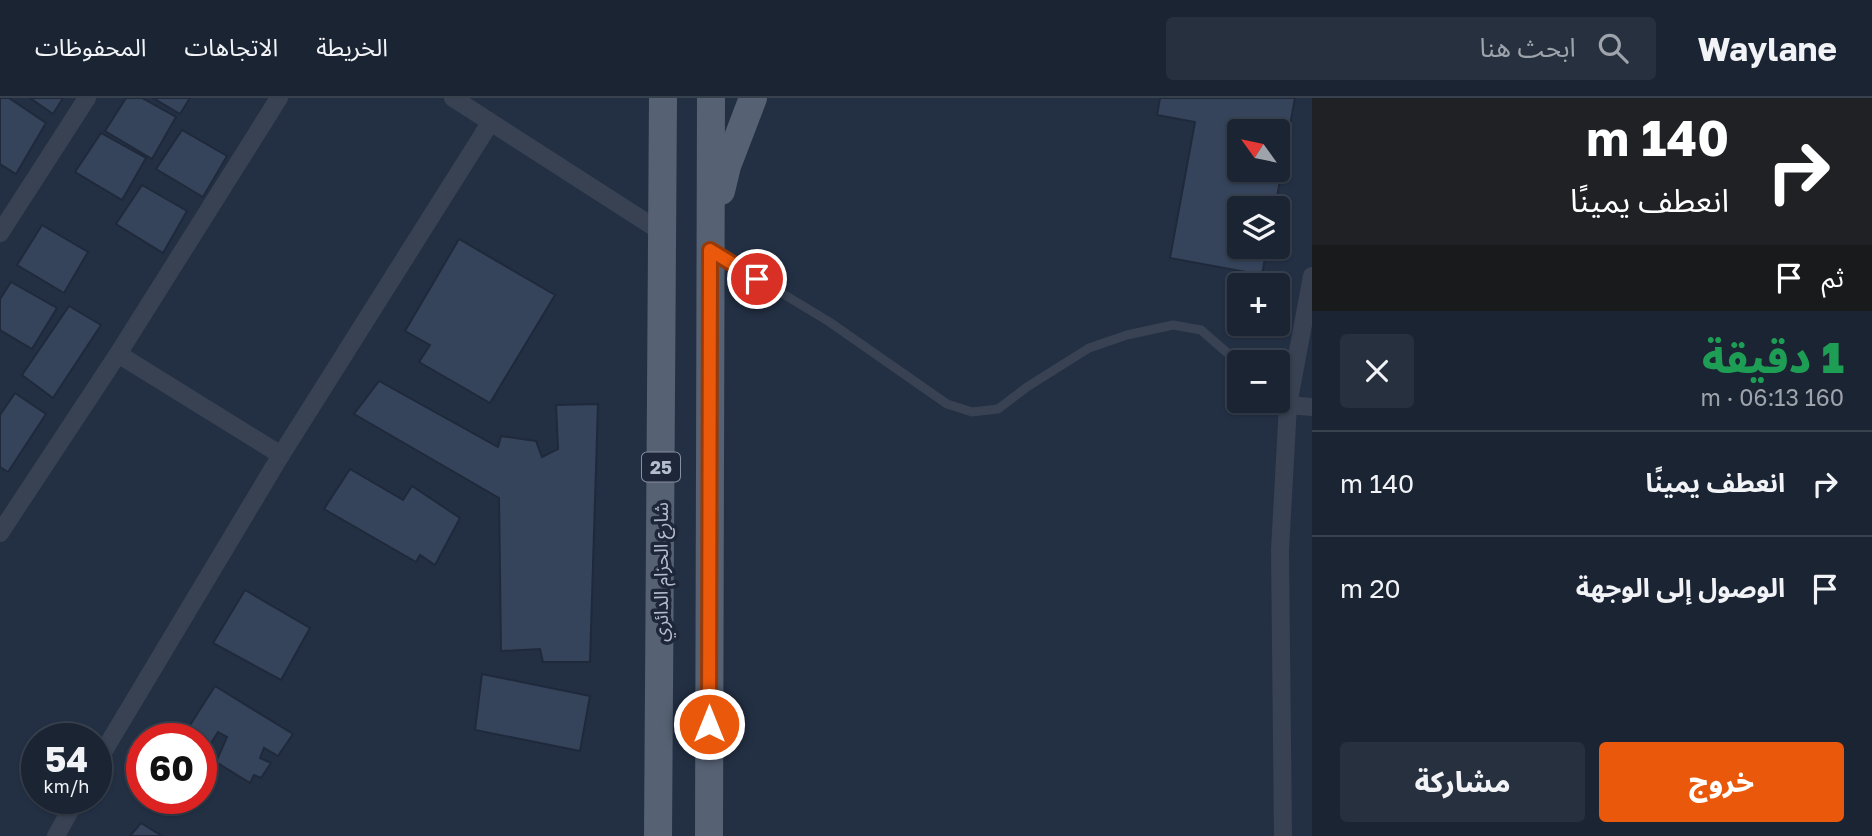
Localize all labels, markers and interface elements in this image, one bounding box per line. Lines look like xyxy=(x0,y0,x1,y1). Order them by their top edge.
search box xyxy=(1166,17,1656,80)
icon: search xyxy=(1594,29,1632,67)
text: Waylane xyxy=(1698,29,1837,68)
text: المحفوظات xyxy=(35,32,146,61)
text: الاتجاهات xyxy=(184,32,278,61)
text: الخريطة xyxy=(316,32,388,61)
text: ابحث هنا xyxy=(1480,32,1576,63)
text: 140 m xyxy=(1586,108,1729,167)
north arrow xyxy=(1227,119,1290,182)
map controls xyxy=(1227,119,1290,413)
icon: right xyxy=(1753,126,1844,217)
text: انعطف يمينًا xyxy=(1570,181,1729,219)
button: layers xyxy=(1227,196,1290,259)
pin xyxy=(727,249,787,309)
icon: arrive xyxy=(1770,259,1808,297)
icon: arrive xyxy=(738,260,776,298)
text: ثم xyxy=(1822,262,1844,293)
button: + xyxy=(1227,273,1290,336)
text: 1 دقيقة xyxy=(1702,332,1844,382)
button: close xyxy=(1340,334,1414,408)
button: − xyxy=(1227,350,1290,413)
text: 160 m · 06:13 xyxy=(1700,383,1844,411)
road number: 25 xyxy=(642,452,680,482)
icon: right xyxy=(1806,465,1844,503)
text: انعطف يمينًا xyxy=(1646,467,1785,498)
text: 140 m xyxy=(1340,468,1414,499)
street label: شارع الحزام الدائري xyxy=(649,502,676,642)
icon: arrive xyxy=(1806,570,1844,608)
text: الوصول إلى الوجهة xyxy=(1576,572,1785,603)
text: 20 m xyxy=(1340,573,1401,604)
position arrow xyxy=(672,687,746,761)
speed limit sign: 60 xyxy=(126,723,217,814)
text: 54 xyxy=(45,738,88,780)
button: مشاركة xyxy=(1340,742,1585,822)
button: خروج xyxy=(1599,742,1844,822)
text: km/h xyxy=(44,775,89,797)

